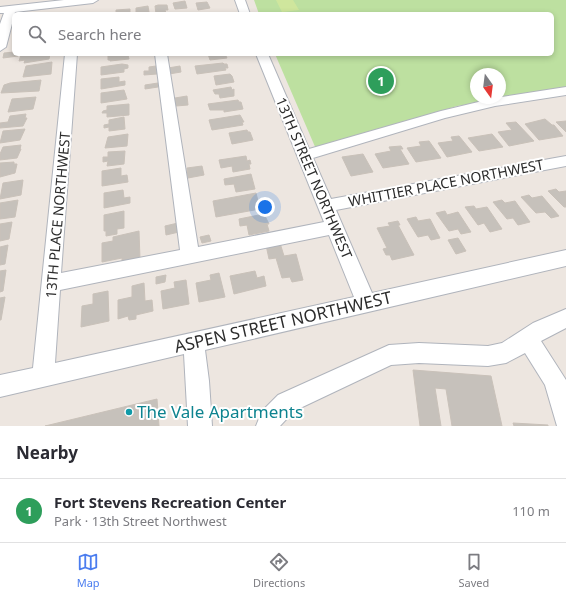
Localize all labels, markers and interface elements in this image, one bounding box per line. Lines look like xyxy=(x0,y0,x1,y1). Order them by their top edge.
search box xyxy=(12,12,554,56)
icon: search xyxy=(26,23,48,45)
text: Search here xyxy=(58,24,141,44)
pin: 1 xyxy=(368,66,394,96)
north arrow xyxy=(470,68,506,104)
street label: 13TH STREET NORTHWEST xyxy=(272,94,357,262)
street label: 13TH PLACE NORTHWEST xyxy=(41,131,74,299)
street label: WHITTIER PLACE NORTHWEST xyxy=(347,154,545,211)
your location xyxy=(255,197,275,217)
street label: ASPEN STREET NORTHWEST xyxy=(172,285,394,358)
place label: The Vale Apartments xyxy=(137,400,303,423)
marker: The Vale Apartments xyxy=(124,407,134,417)
text: Nearby xyxy=(16,441,78,464)
text: Fort Stevens Recreation Center xyxy=(54,492,286,512)
text: 1 xyxy=(25,502,33,520)
text: 110 m xyxy=(512,502,550,520)
text: Park · 13th Street Northwest xyxy=(54,512,227,530)
tab: Map xyxy=(77,551,100,590)
tab: Directions xyxy=(253,551,305,590)
tab: Saved xyxy=(459,551,489,590)

